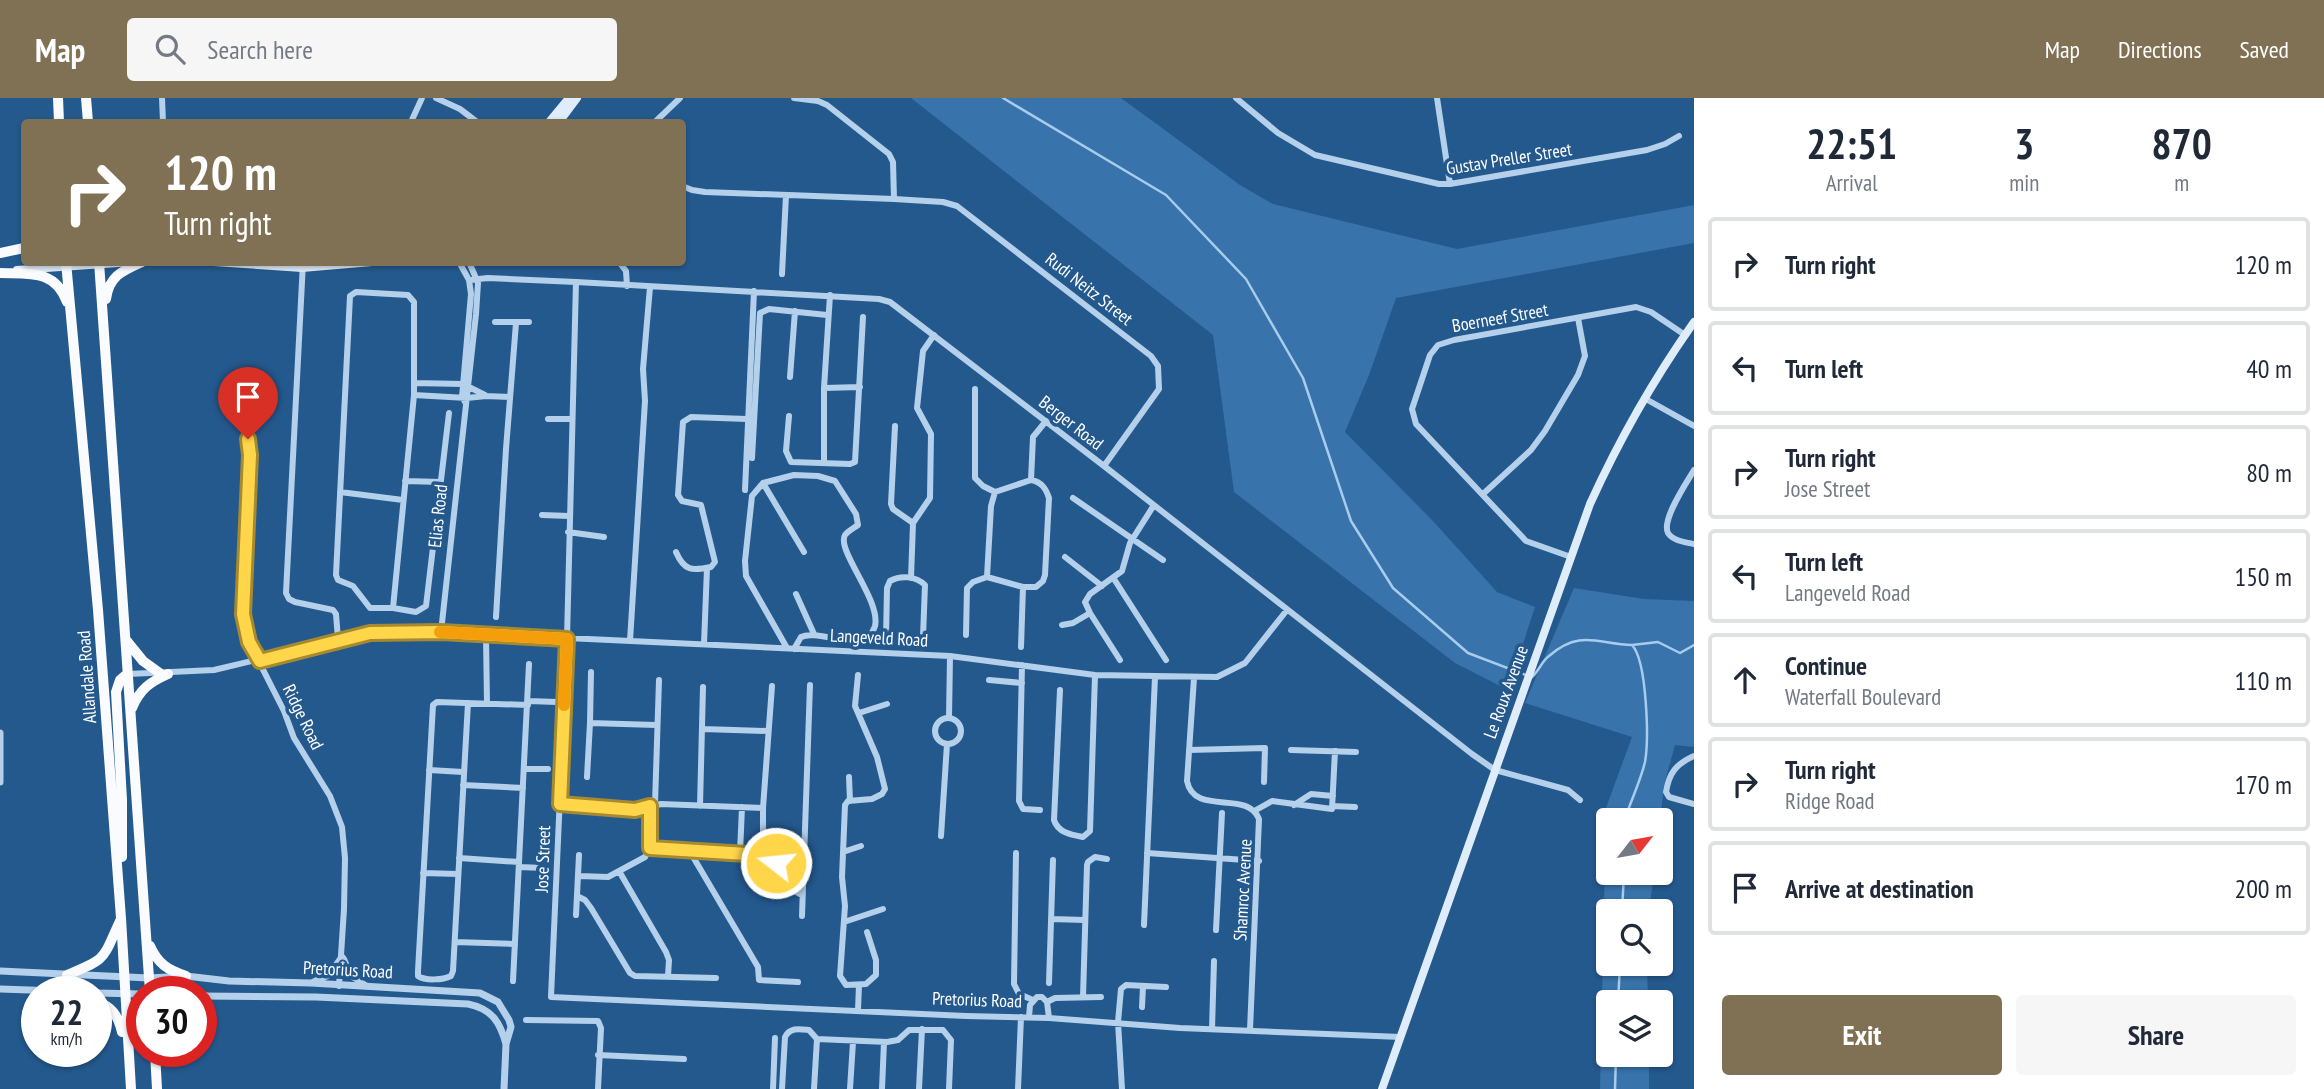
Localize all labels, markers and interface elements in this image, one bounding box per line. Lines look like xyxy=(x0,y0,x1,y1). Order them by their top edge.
search box xyxy=(127,18,617,81)
text: Map xyxy=(35,28,85,71)
icon: search xyxy=(151,30,189,68)
text: Search here xyxy=(207,33,313,66)
text: Map xyxy=(2045,34,2080,65)
text: Directions xyxy=(2118,34,2202,65)
text: Saved xyxy=(2240,34,2289,65)
text: 22:51 xyxy=(1806,116,1897,171)
text: 3 xyxy=(2014,116,2034,171)
text: 870 xyxy=(2152,116,2212,171)
street label: Gustav Preller Street xyxy=(1444,137,1573,180)
text: 120 m xyxy=(164,140,277,204)
icon: right xyxy=(49,147,140,238)
text: Arrival xyxy=(1826,168,1878,197)
text: min xyxy=(2009,168,2039,197)
text: m xyxy=(2174,168,2189,197)
text: Turn right xyxy=(164,202,272,244)
icon: right xyxy=(1726,245,1764,283)
street label: Rudi Neitz Street xyxy=(1041,247,1138,330)
text: Turn right xyxy=(1785,248,1876,281)
text: 120 m xyxy=(2234,248,2292,281)
street label: Boerneef Street xyxy=(1450,298,1550,337)
icon: left xyxy=(1726,349,1764,387)
text: Turn left xyxy=(1785,352,1863,385)
text: 40 m xyxy=(2246,352,2292,385)
pin xyxy=(218,367,278,439)
icon: arrive xyxy=(229,378,267,416)
street label: Berger Road xyxy=(1034,390,1108,455)
text: Turn right xyxy=(1785,441,1876,474)
icon: right xyxy=(1726,453,1764,491)
text: 80 m xyxy=(2246,456,2292,489)
text: Jose Street xyxy=(1785,474,1870,503)
street label: Elias Road xyxy=(423,483,452,549)
text: Turn left xyxy=(1785,545,1863,578)
icon: left xyxy=(1726,557,1764,595)
text: 150 m xyxy=(2234,560,2292,593)
text: Langeveld Road xyxy=(1785,578,1910,607)
street label: Langeveld Road xyxy=(829,623,929,652)
street label: Allandale Road xyxy=(72,630,101,724)
street label: Le Roux Avenue xyxy=(1478,642,1533,741)
text: Continue xyxy=(1785,649,1867,682)
icon: ahead xyxy=(1726,661,1764,699)
text: 110 m xyxy=(2234,664,2292,697)
street label: Ridge Road xyxy=(278,680,329,753)
text: Waterfall Boulevard xyxy=(1785,682,1941,711)
text: Turn right xyxy=(1785,753,1876,786)
icon: right xyxy=(1726,765,1764,803)
text: 170 m xyxy=(2234,768,2292,801)
text: Ridge Road xyxy=(1785,786,1875,815)
north arrow xyxy=(1596,808,1673,886)
map controls xyxy=(1596,808,1673,1067)
street label: Jose Street xyxy=(530,825,555,894)
position arrow xyxy=(739,826,813,900)
street label: Shamroc Avenue xyxy=(1228,838,1257,942)
icon: arrive xyxy=(1726,869,1764,907)
text: Arrive at destination xyxy=(1785,872,1974,905)
text: 200 m xyxy=(2234,872,2292,905)
button: search xyxy=(1596,899,1673,976)
street label: Pretorius Road xyxy=(303,956,393,983)
speed limit sign: 30 xyxy=(126,976,217,1067)
street label: Pretorius Road xyxy=(932,986,1022,1013)
text: 22 xyxy=(50,989,83,1035)
button: layers xyxy=(1596,990,1673,1067)
button: Exit xyxy=(1722,995,2002,1075)
button: Share xyxy=(2016,995,2296,1075)
text: km/h xyxy=(51,1027,82,1050)

